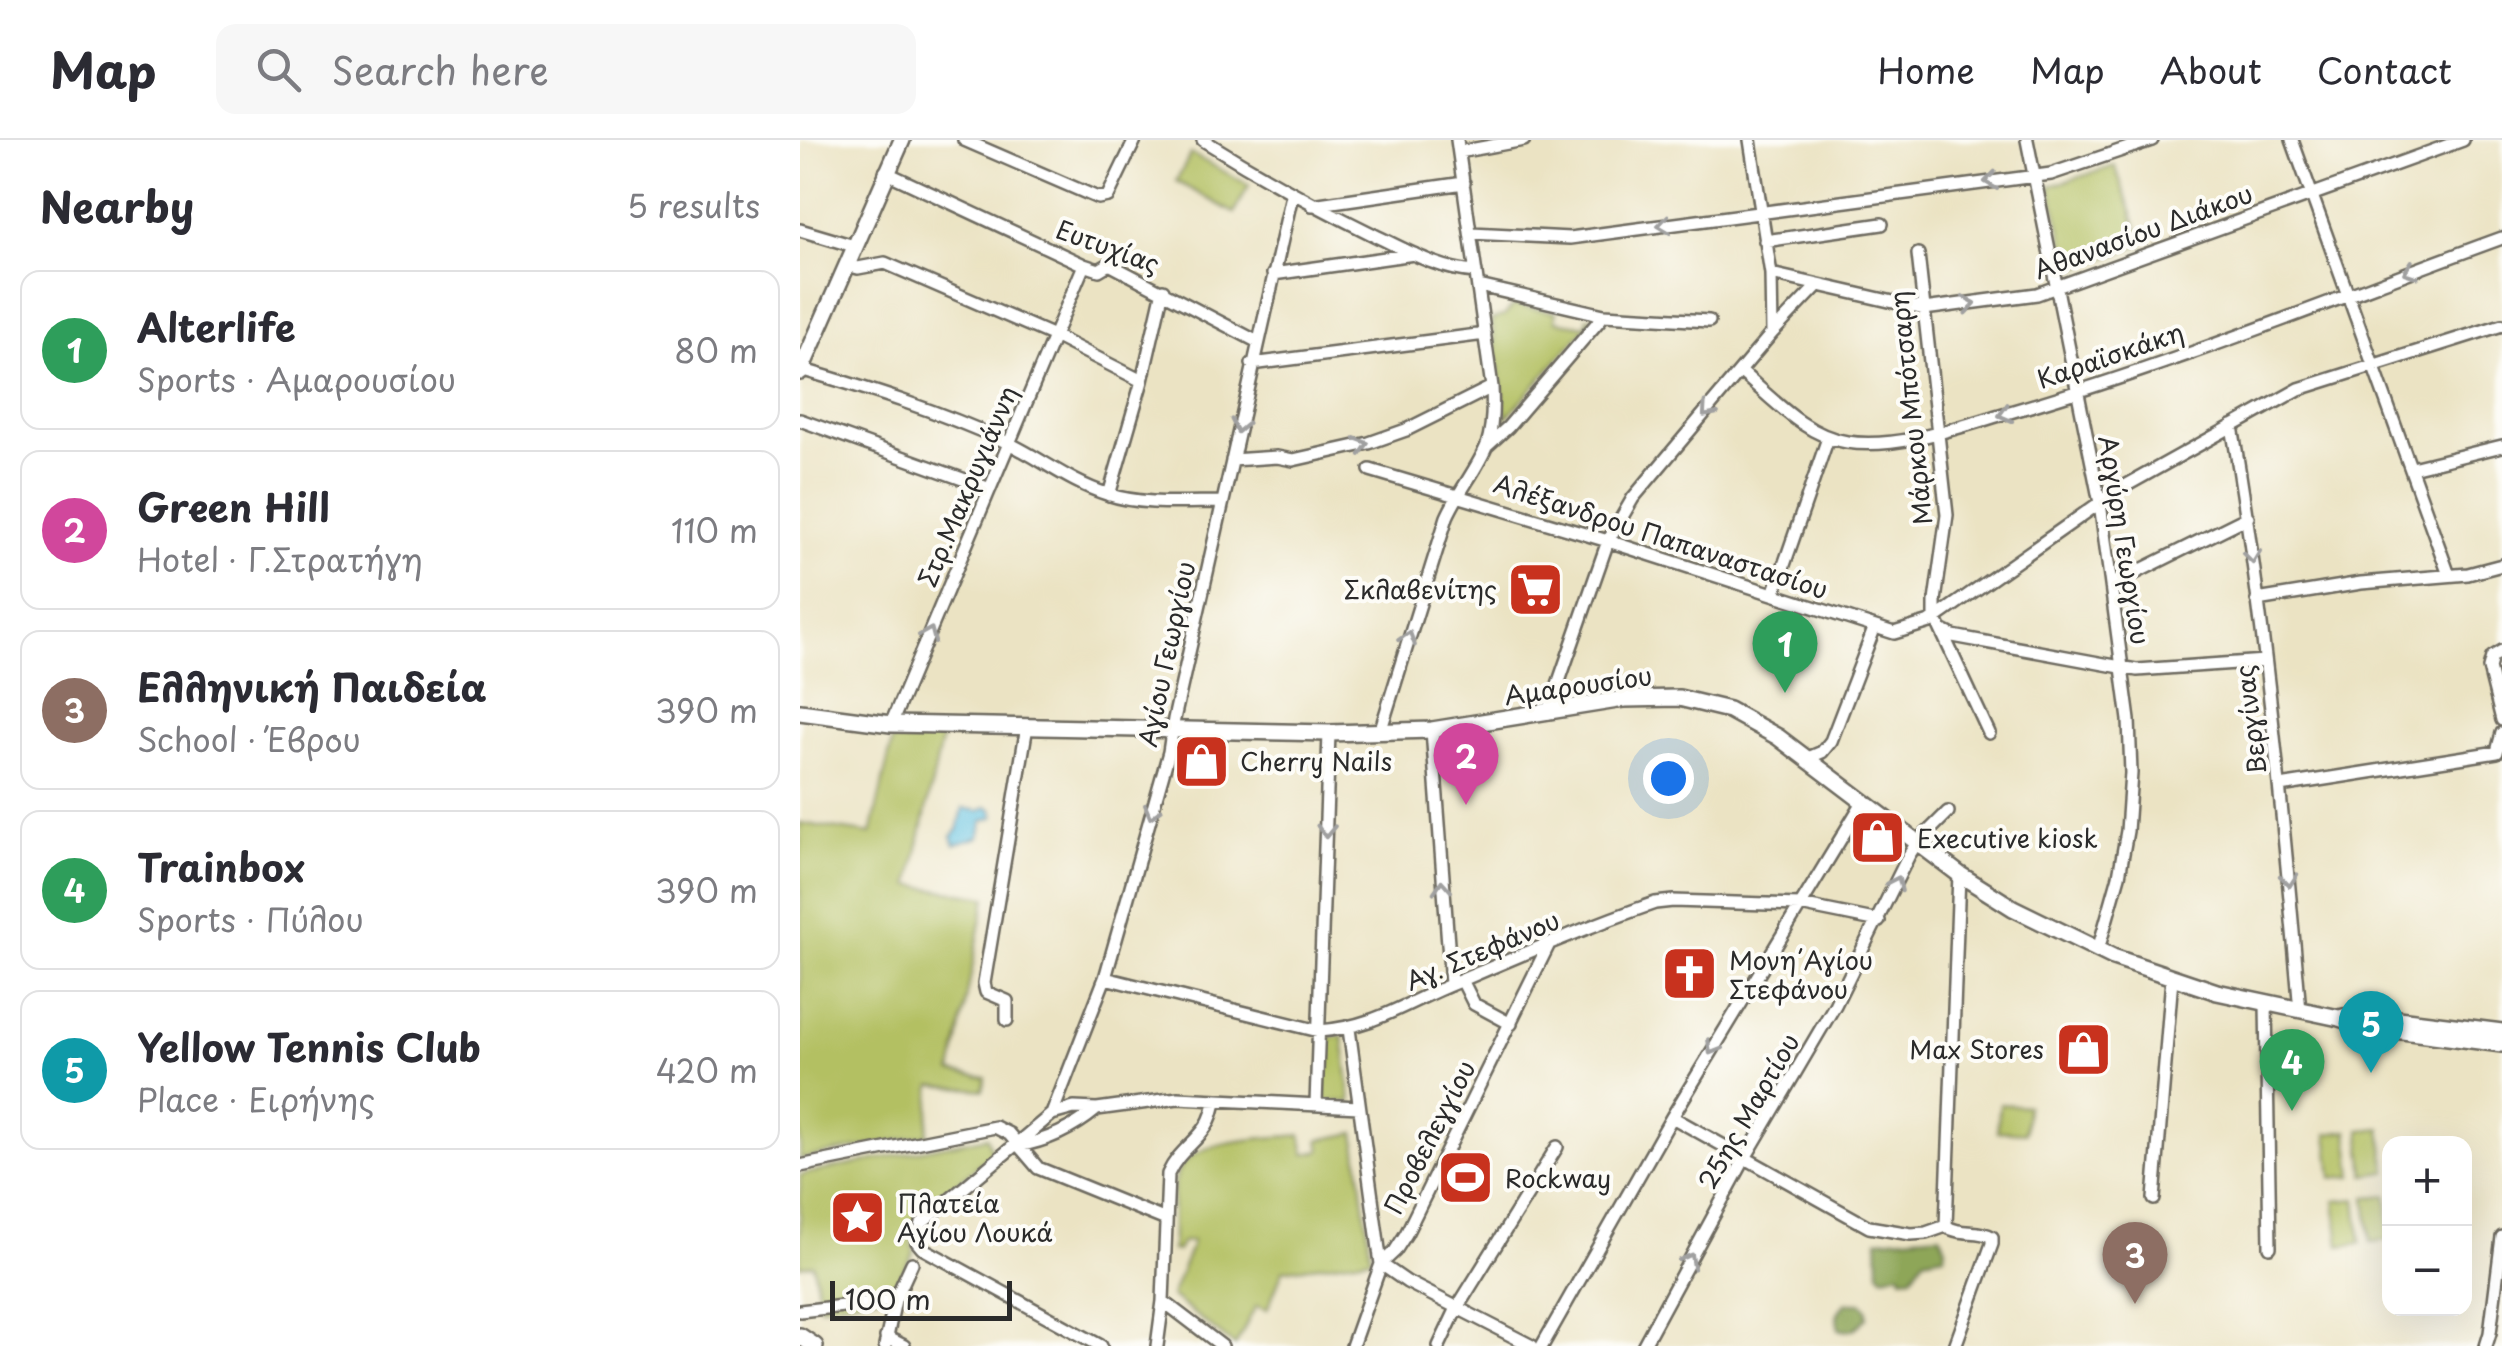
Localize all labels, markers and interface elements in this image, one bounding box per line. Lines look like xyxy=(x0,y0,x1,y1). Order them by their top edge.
search box xyxy=(216,24,916,114)
text: Map xyxy=(50,33,156,105)
text: Search here xyxy=(331,41,549,98)
icon: search xyxy=(251,42,306,97)
text: Home xyxy=(1878,43,1975,96)
text: Map xyxy=(2030,43,2105,96)
text: About xyxy=(2160,43,2262,96)
text: Contact xyxy=(2317,43,2452,96)
one-way arrow xyxy=(1983,170,1999,191)
text: Nearby xyxy=(40,174,194,237)
street label: Αθανασίου Διάκου xyxy=(2028,174,2258,288)
text: 5 results xyxy=(627,181,760,229)
street label: Ευτυχίας xyxy=(1051,210,1165,282)
one-way arrow xyxy=(1655,214,1671,235)
one-way arrow xyxy=(2403,259,2420,280)
street label: Μάρκου Μπότσαρη xyxy=(1879,289,1941,527)
one-way arrow xyxy=(1961,295,1977,316)
text: Alterlife xyxy=(137,298,296,355)
street label: Καραϊσκάκη xyxy=(2032,312,2188,398)
text: 1 xyxy=(67,326,82,374)
text: 80 m xyxy=(674,326,758,374)
text: Sports · Αμαρουσίου xyxy=(137,355,456,403)
street label: Στρ.Μακρυγιάννη xyxy=(907,379,1027,593)
one-way arrow xyxy=(1701,399,1719,417)
one-way arrow xyxy=(1997,402,2014,423)
one-way arrow xyxy=(1230,418,1251,435)
street label: Αργύρη Γεωργίου xyxy=(2090,433,2160,647)
one-way arrow xyxy=(1353,436,1370,457)
street label: Αλέξανδρου Παπαναστασίου xyxy=(1489,464,1833,608)
text: Green Hill xyxy=(137,478,330,535)
text: 2 xyxy=(63,506,86,554)
text: 110 m xyxy=(671,506,758,554)
text: Hotel · Γ.Στρατήγη xyxy=(137,535,423,583)
one-way arrow xyxy=(2241,549,2262,565)
street label: Αγίου Γεωργίου xyxy=(1128,558,1204,750)
supermarket icon: Σκλαβενίτης xyxy=(1506,559,1566,619)
place label: Σκλαβενίτης xyxy=(1344,570,1497,608)
pin: 1 xyxy=(1752,610,1818,693)
one-way arrow xyxy=(917,626,937,644)
one-way arrow xyxy=(1396,630,1417,647)
street label: Αμαρουσίου xyxy=(1502,656,1654,714)
text: Ελληνική Παιδεία xyxy=(137,658,487,715)
street label: Βεργίνας xyxy=(2224,663,2276,777)
text: 3 xyxy=(64,686,85,734)
text: 390 m xyxy=(655,686,758,734)
text: School · Έβρου xyxy=(137,715,361,763)
pin: 2 xyxy=(1434,722,1498,805)
shop icon: Cherry Nails xyxy=(1171,731,1231,791)
place label: Cherry Nails xyxy=(1240,742,1392,780)
your location xyxy=(1643,753,1694,804)
one-way arrow xyxy=(1143,802,1164,820)
shop icon: Executive kiosk xyxy=(1848,808,1908,868)
place label: Executive kiosk xyxy=(1917,819,2098,857)
one-way arrow xyxy=(1316,823,1337,839)
text: Trainbox xyxy=(137,838,305,895)
text: 4 xyxy=(64,866,85,914)
text: 390 m xyxy=(655,866,758,914)
one-way arrow xyxy=(2277,872,2299,888)
one-way arrow xyxy=(1884,876,1904,894)
one-way arrow xyxy=(1432,879,1453,895)
text: Sports · Πύλου xyxy=(137,895,364,943)
street label: Αγ. Στεφάνου xyxy=(1399,900,1565,1000)
place label: Μονη΄Αγίου Στεφάνου xyxy=(1729,941,1873,1008)
church icon: Μονη΄Αγίου Στεφάνου xyxy=(1660,944,1720,1004)
pin: 5 xyxy=(2338,990,2404,1073)
text: Yellow Tennis Club xyxy=(137,1018,481,1075)
shop icon: Max Stores xyxy=(2053,1019,2113,1079)
street label: 25ης Μαρτίου xyxy=(1688,1026,1808,1196)
pin: 4 xyxy=(2260,1028,2324,1111)
place label: Max Stores xyxy=(1909,1030,2044,1068)
one-way arrow xyxy=(1706,1037,1725,1055)
text: 5 xyxy=(64,1046,85,1094)
text: 420 m xyxy=(656,1046,758,1094)
street label: Προβελεγγίου xyxy=(1374,1053,1484,1221)
text: Place · Ειρήνης xyxy=(137,1075,375,1123)
map controls xyxy=(2382,1136,2472,1316)
button: + xyxy=(2382,1136,2472,1226)
sports icon: Rockway xyxy=(1436,1148,1496,1208)
place label: Rockway xyxy=(1505,1159,1611,1197)
place label: Πλατεία Αγίου Λουκά xyxy=(897,1184,1053,1251)
place icon: Πλατεία Αγίου Λουκά xyxy=(828,1187,888,1247)
pin: 3 xyxy=(2102,1222,2168,1304)
button: − xyxy=(2382,1226,2472,1316)
one-way arrow xyxy=(1677,1253,1697,1271)
scale bar xyxy=(830,1276,1012,1320)
text: 100 m xyxy=(845,1277,931,1320)

